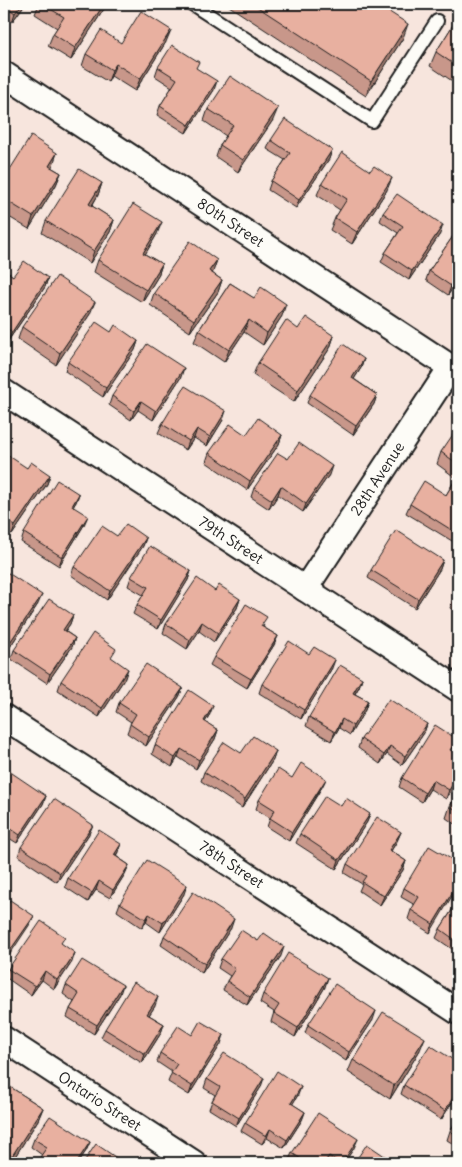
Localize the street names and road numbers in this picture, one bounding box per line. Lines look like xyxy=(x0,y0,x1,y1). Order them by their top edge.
street label: 80th Street xyxy=(194,194,268,251)
street label: 28th Avenue xyxy=(346,438,408,519)
street label: 79th Street xyxy=(195,512,267,568)
street label: 78th Street xyxy=(196,836,267,892)
street label: Ontario Street xyxy=(55,1067,145,1135)

